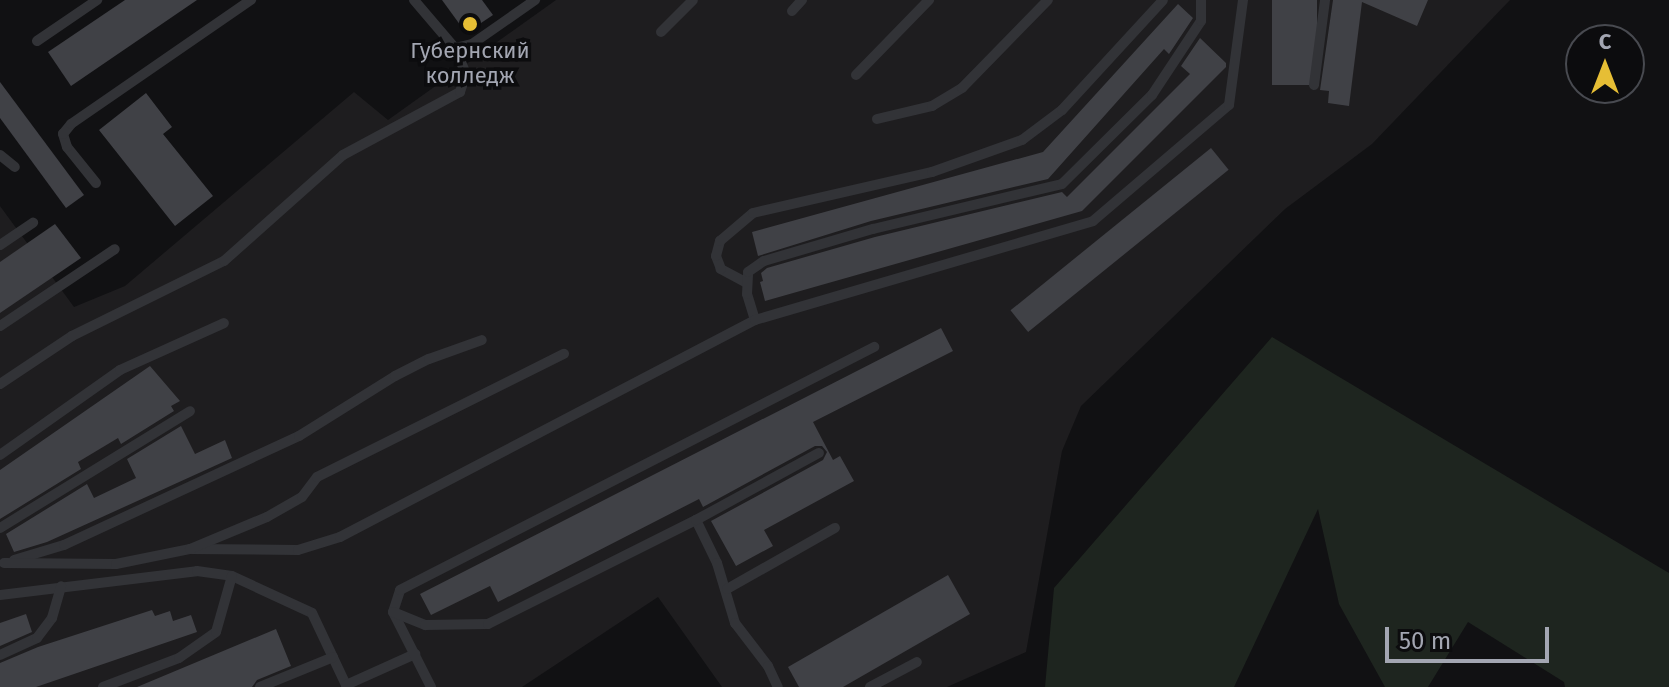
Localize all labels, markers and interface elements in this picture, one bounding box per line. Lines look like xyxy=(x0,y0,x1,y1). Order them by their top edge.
marker: Губернский колледж xyxy=(461,15,479,33)
north arrow xyxy=(1565,24,1645,104)
text: С xyxy=(1599,28,1611,55)
place label: Губернский колледж xyxy=(410,37,530,88)
scale bar xyxy=(1389,611,1553,661)
text: 50 m xyxy=(1399,627,1451,655)

